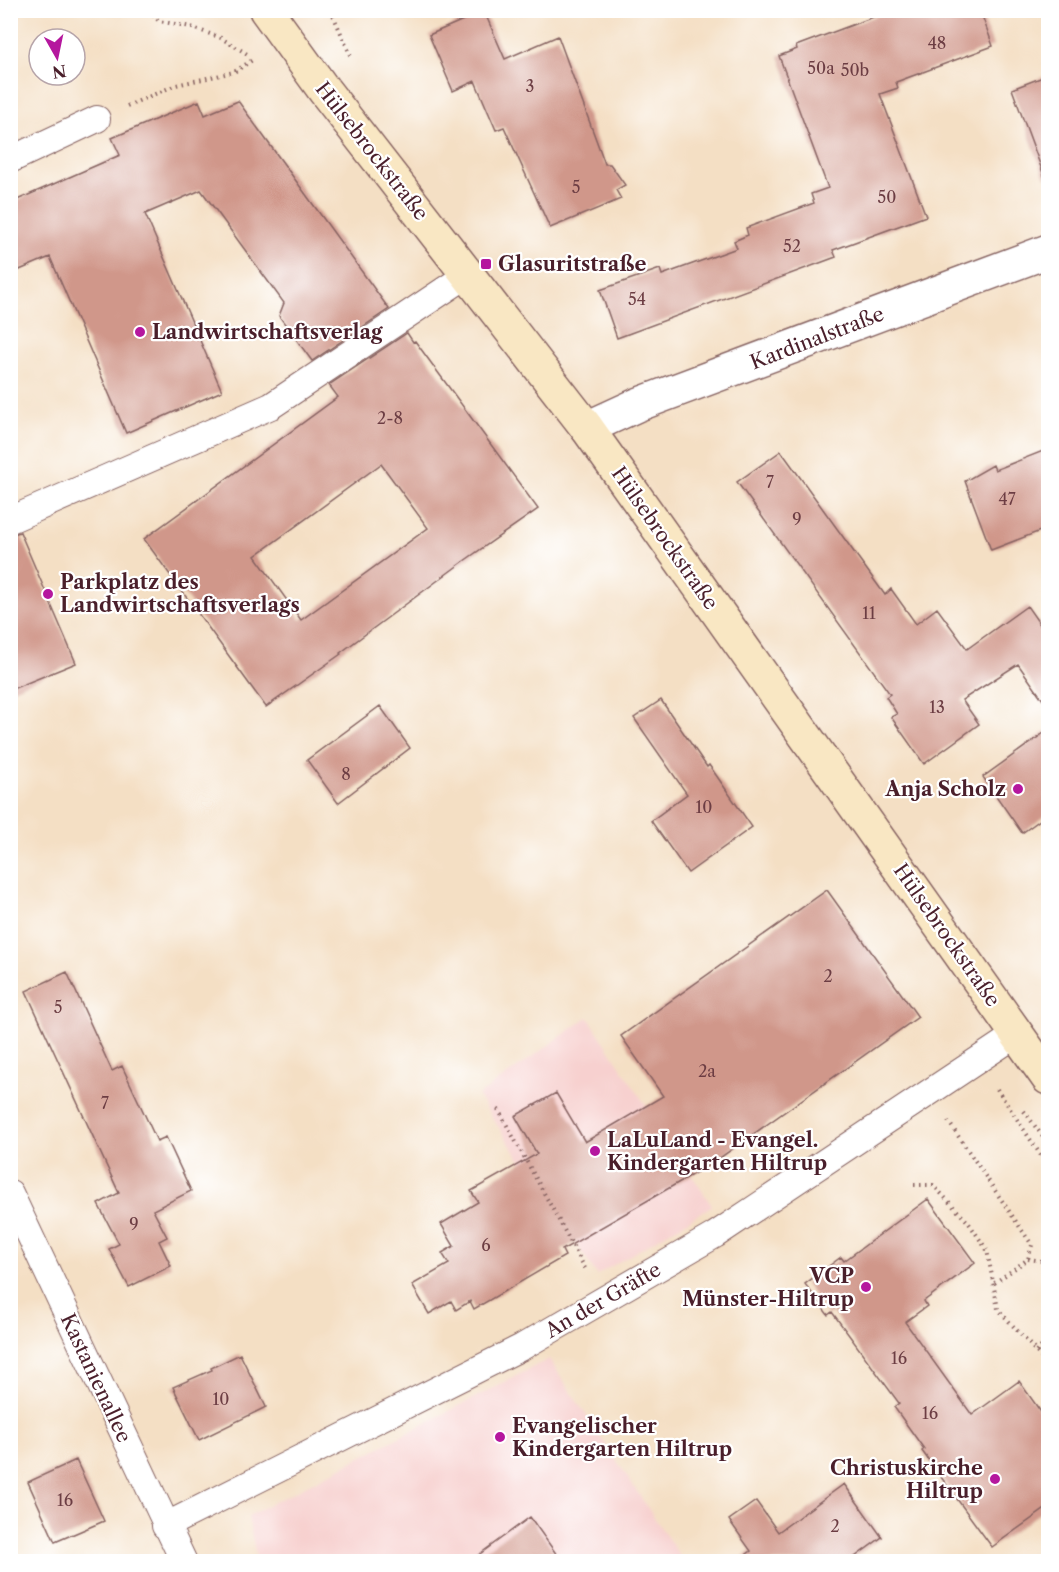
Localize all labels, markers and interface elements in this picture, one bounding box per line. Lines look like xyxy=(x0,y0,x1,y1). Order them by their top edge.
north arrow xyxy=(27,27,87,87)
house number: 48 xyxy=(928,33,946,53)
house number: 50a xyxy=(807,58,835,78)
house number: 50b xyxy=(841,60,869,80)
text: N xyxy=(51,61,68,83)
house number: 3 xyxy=(526,76,534,96)
street label: Hülsebrockstraße xyxy=(311,77,433,225)
house number: 5 xyxy=(572,177,580,197)
house number: 50 xyxy=(878,187,896,207)
house number: 52 xyxy=(783,236,801,256)
place label: Glasuritstraße xyxy=(498,252,646,276)
marker: Glasuritstraße xyxy=(479,257,493,271)
house number: 54 xyxy=(628,289,646,309)
street label: Kardinalstraße xyxy=(747,301,887,375)
place label: Landwirtschaftsverlag xyxy=(152,320,383,344)
marker: Landwirtschaftsverlag xyxy=(133,325,147,339)
house number: 2-8 xyxy=(377,408,403,428)
street label: Hülsebrockstraße xyxy=(607,462,723,614)
house number: 7 xyxy=(766,472,774,492)
house number: 47 xyxy=(998,489,1016,509)
house number: 9 xyxy=(792,509,802,529)
place label: Parkplatz des Landwirtschaftsverlags xyxy=(60,570,300,617)
marker: Parkplatz des Landwirtschaftsverlags xyxy=(41,587,55,601)
house number: 11 xyxy=(862,603,876,623)
house number: 13 xyxy=(929,697,945,717)
house number: 8 xyxy=(341,764,351,784)
place label: Anja Scholz xyxy=(884,777,1006,801)
marker: Anja Scholz xyxy=(1011,782,1025,796)
house number: 10 xyxy=(696,797,712,817)
street label: Hülsebrockstraße xyxy=(889,859,1005,1011)
house number: 2 xyxy=(823,966,833,986)
house number: 5 xyxy=(54,997,62,1017)
house number: 2a xyxy=(698,1061,716,1081)
house number: 7 xyxy=(101,1093,109,1113)
place label: LaLuLand - Evangel. Kindergarten Hiltrup xyxy=(607,1128,827,1175)
marker: LaLuLand - Evangel. Kindergarten Hiltrup xyxy=(588,1144,602,1158)
house number: 9 xyxy=(129,1214,139,1234)
house number: 6 xyxy=(481,1235,491,1255)
street label: An der Gräfte xyxy=(540,1257,665,1343)
place label: VCP Münster-Hiltrup xyxy=(682,1264,854,1311)
marker: VCP Münster-Hiltrup xyxy=(859,1280,873,1294)
street label: Kastanienallee xyxy=(56,1310,136,1446)
house number: 16 xyxy=(891,1348,907,1368)
house number: 10 xyxy=(213,1389,229,1409)
house number: 16 xyxy=(922,1403,938,1423)
place label: Evangelischer Kindergarten Hiltrup xyxy=(512,1414,732,1461)
marker: Evangelischer Kindergarten Hiltrup xyxy=(493,1430,507,1444)
place label: Christuskirche Hiltrup xyxy=(830,1456,983,1503)
marker: Christuskirche Hiltrup xyxy=(988,1472,1002,1486)
house number: 16 xyxy=(57,1490,73,1510)
house number: 2 xyxy=(830,1516,840,1536)

